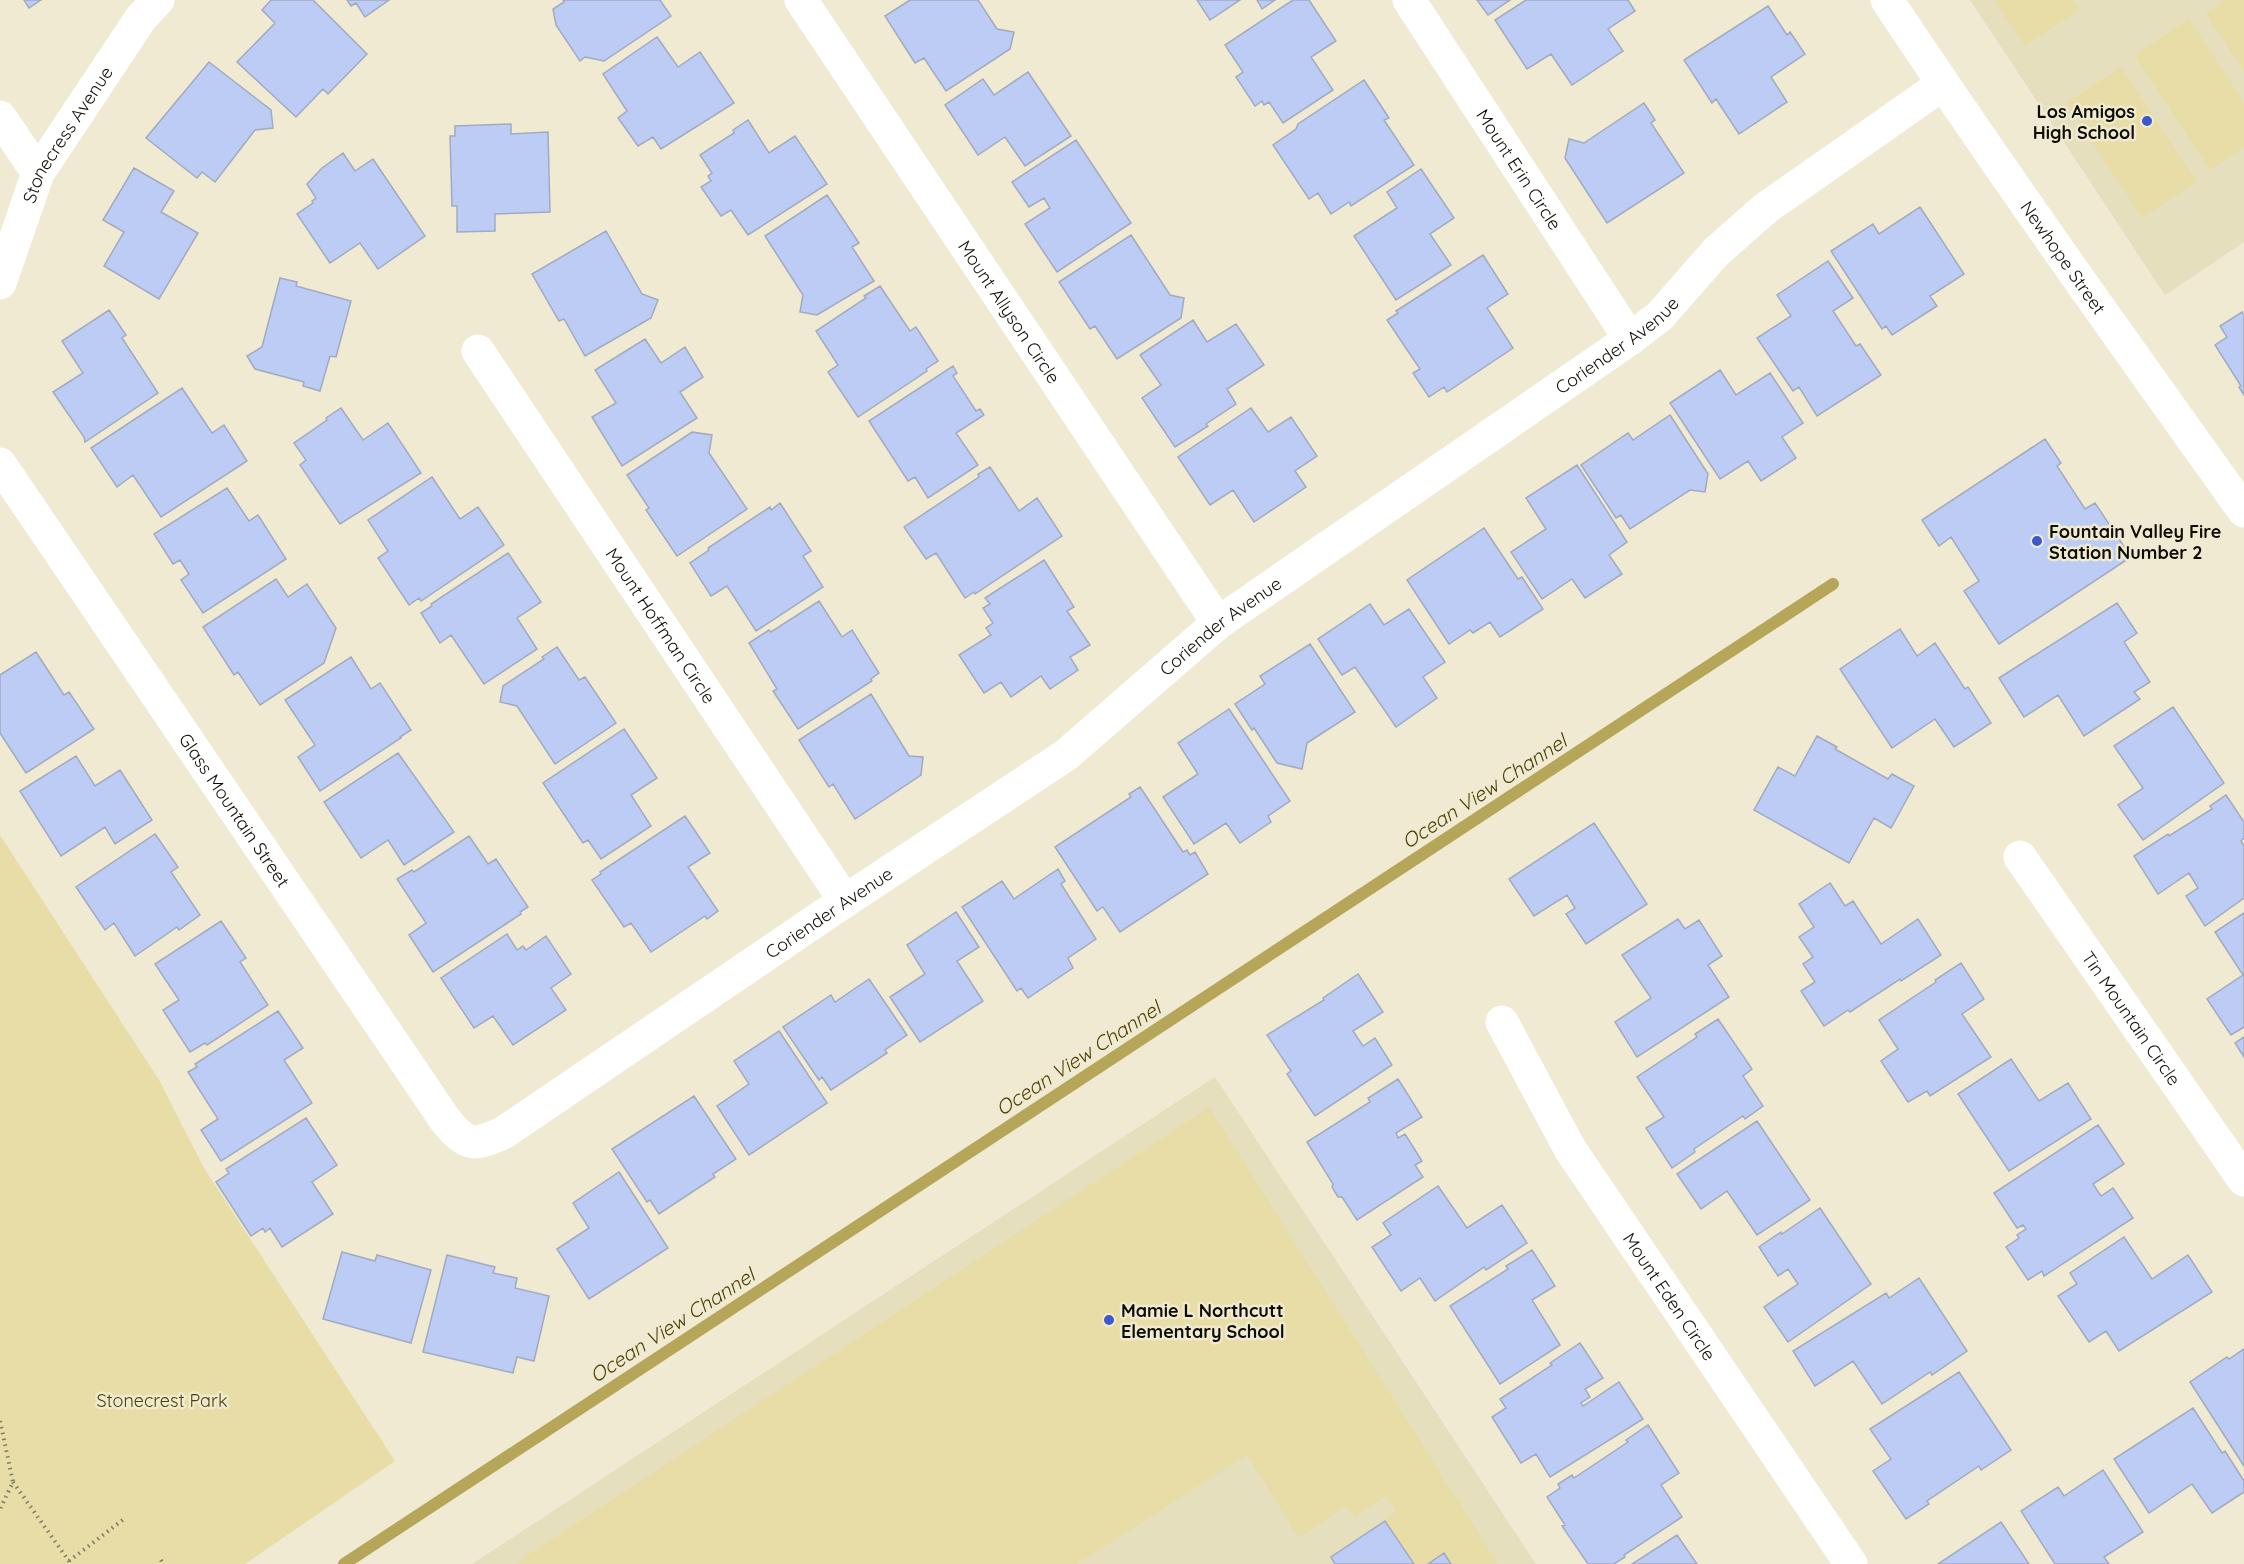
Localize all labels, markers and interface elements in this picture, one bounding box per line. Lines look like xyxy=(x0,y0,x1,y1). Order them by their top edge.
street label: Stonecress Avenue xyxy=(17,62,117,206)
place label: Los Amigos High School xyxy=(2033,100,2135,144)
street label: Mount Erin Circle xyxy=(1472,105,1567,234)
marker: Los Amigos High School xyxy=(2140,114,2154,128)
street label: Newhope Street xyxy=(2016,196,2111,318)
street label: Mount Allyson Circle xyxy=(953,236,1066,388)
street label: Coriender Avenue xyxy=(1551,292,1683,399)
place label: Fountain Valley Fire Station Number 2 xyxy=(2049,520,2221,564)
marker: Fountain Valley Fire Station Number 2 xyxy=(2030,534,2044,548)
street label: Mount Hoffman Circle xyxy=(601,543,721,708)
street label: Coriender Avenue xyxy=(1154,571,1286,680)
water label: Ocean View Channel xyxy=(1397,727,1573,854)
street label: Glass Mountain Street xyxy=(174,728,295,891)
street label: Coriender Avenue xyxy=(761,861,897,963)
street label: Tin Mountain Circle xyxy=(2077,946,2186,1090)
water label: Ocean View Channel xyxy=(991,994,1167,1121)
street label: Mount Eden Circle xyxy=(1618,1228,1721,1365)
water label: Ocean View Channel xyxy=(585,1261,761,1388)
place label: Mamie L Northcutt Elementary School xyxy=(1121,1299,1285,1343)
marker: Mamie L Northcutt Elementary School xyxy=(1102,1313,1116,1327)
park label: Stonecrest Park xyxy=(96,1389,228,1412)

